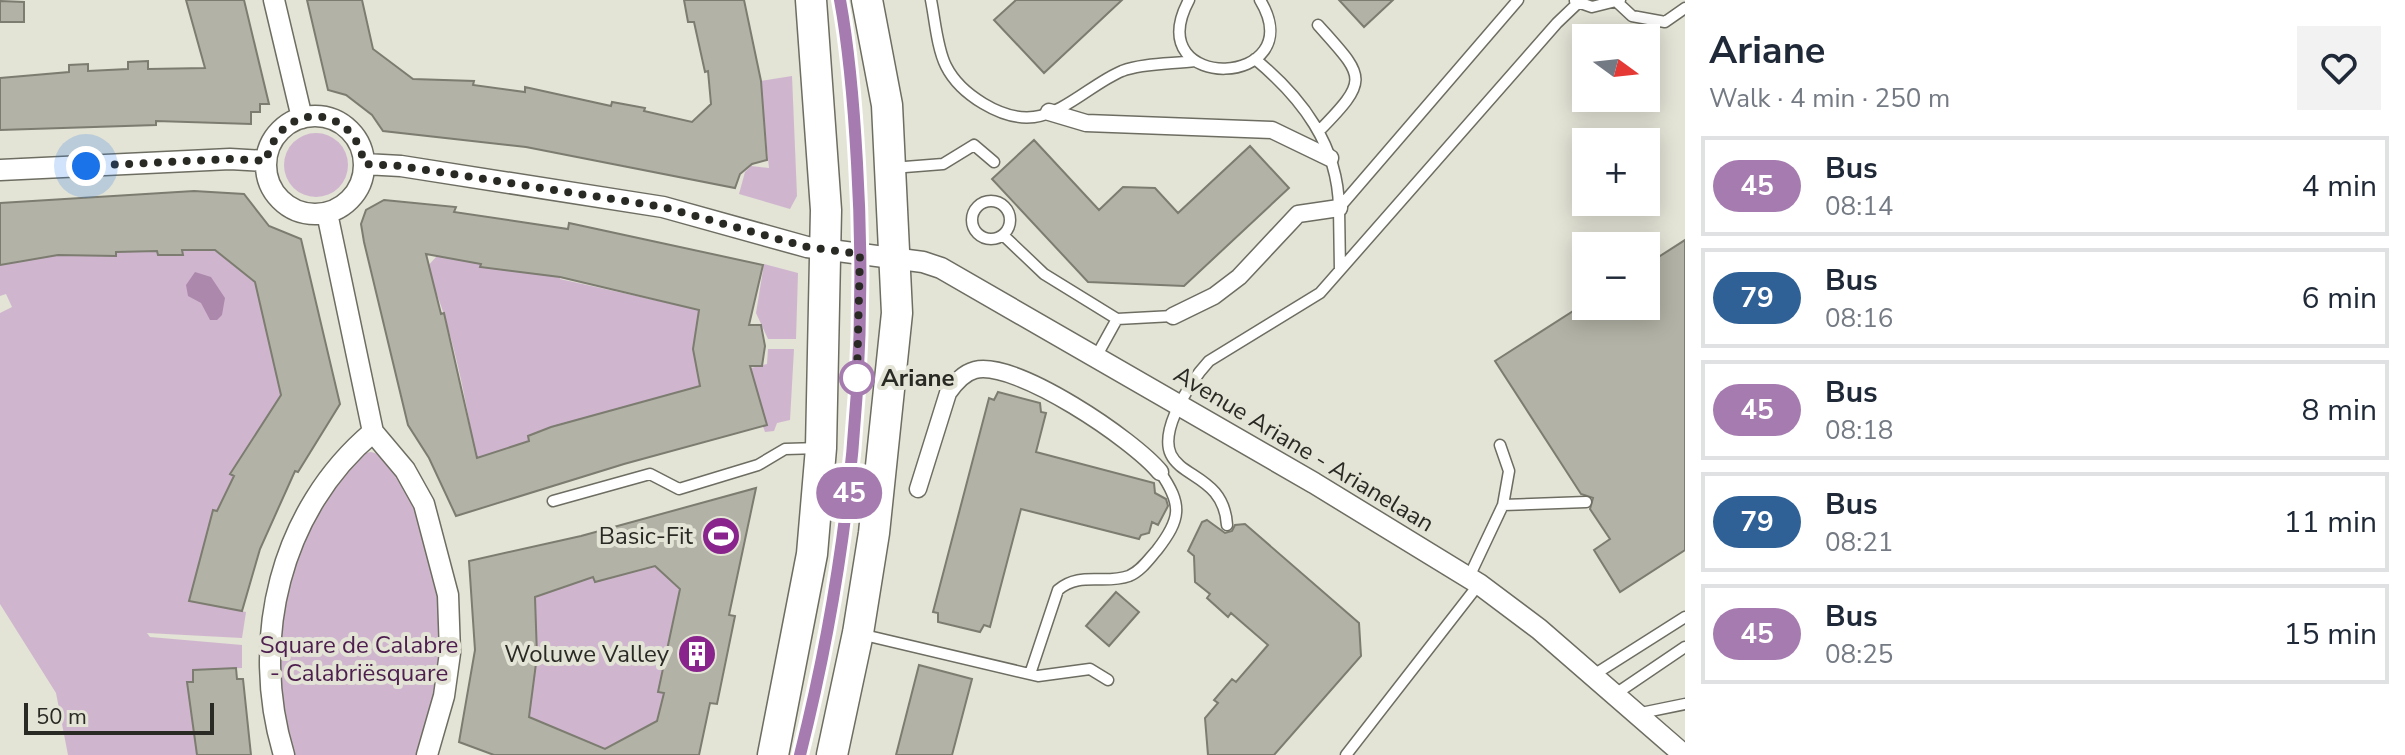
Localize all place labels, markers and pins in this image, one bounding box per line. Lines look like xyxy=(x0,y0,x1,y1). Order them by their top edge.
marker: Ariane xyxy=(840,361,874,395)
place label: Ariane xyxy=(881,362,955,394)
sports icon: Basic-Fit xyxy=(700,515,742,557)
place label: Basic-Fit xyxy=(599,520,694,552)
building icon: Woluwe Valley xyxy=(676,633,718,675)
place label: Woluwe Valley xyxy=(504,638,670,670)

